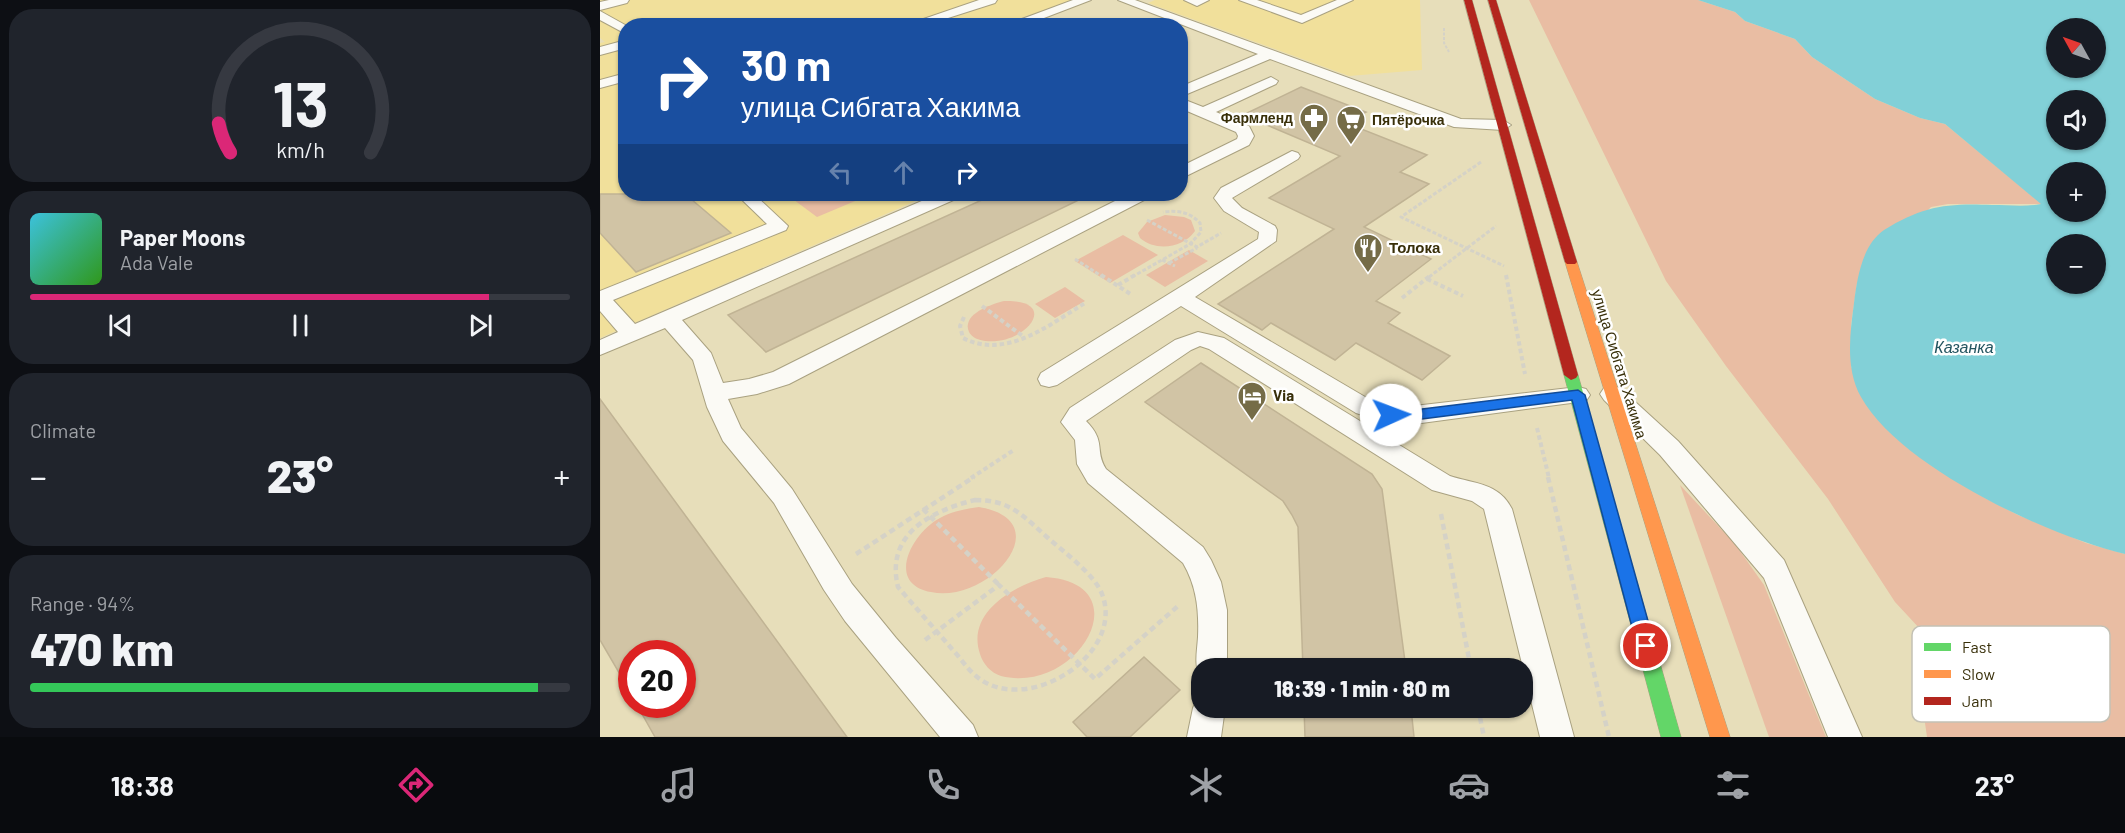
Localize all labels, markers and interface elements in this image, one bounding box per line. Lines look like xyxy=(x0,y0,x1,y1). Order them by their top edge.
north arrow xyxy=(2046,18,2106,78)
map controls xyxy=(2046,18,2106,294)
text: 30 m xyxy=(741,39,831,89)
icon: right xyxy=(642,42,720,120)
text: 13 xyxy=(272,65,328,139)
text: улица Сибгата Хакима xyxy=(741,90,1020,122)
button: sound xyxy=(2046,90,2106,150)
pharmacy icon: Фармленд xyxy=(1298,102,1330,144)
supermarket icon: Пятёрочка xyxy=(1335,104,1367,146)
place label: Фармленд xyxy=(1221,109,1293,126)
place label: Пятёрочка xyxy=(1372,111,1445,128)
text: km/h xyxy=(276,137,324,162)
icon: left xyxy=(824,156,857,189)
icon: ahead xyxy=(887,156,920,189)
icon: right xyxy=(950,156,983,189)
button: + xyxy=(2046,162,2106,222)
text: Paper Moons xyxy=(120,224,245,250)
restaurant icon: Толока xyxy=(1352,232,1384,274)
button: − xyxy=(2046,234,2106,294)
place label: Толока xyxy=(1389,238,1441,256)
text: Ada Vale xyxy=(120,250,193,274)
street label: улица Сибгата Хакима xyxy=(1589,287,1651,441)
icon: previous xyxy=(104,309,137,342)
icon: pause xyxy=(284,309,317,342)
icon: next xyxy=(464,309,497,342)
water label: Казанка xyxy=(1934,337,1994,356)
hotel icon: Via xyxy=(1236,380,1268,422)
position arrow xyxy=(1359,383,1423,447)
place label: Via xyxy=(1273,386,1294,404)
text: Climate xyxy=(30,418,96,442)
text: 23° xyxy=(267,448,333,502)
text: − xyxy=(30,456,47,496)
text: + xyxy=(553,456,570,496)
text: Range · 94% xyxy=(30,591,135,615)
pin xyxy=(1620,620,1671,671)
text: 470 km xyxy=(30,621,174,675)
legend xyxy=(1912,626,2110,722)
icon: arrive xyxy=(1629,629,1662,662)
text: Fast xyxy=(1962,637,1992,656)
speed limit sign: 20 xyxy=(618,640,696,718)
text: Slow xyxy=(1962,664,1995,683)
text: 18:39 · 1 min · 80 m xyxy=(1274,675,1450,701)
text: Jam xyxy=(1962,691,1993,710)
icon: directions xyxy=(395,764,437,806)
icon: music xyxy=(658,764,700,806)
icon: phone xyxy=(922,764,964,806)
icon: climate xyxy=(1185,764,1227,806)
icon: car xyxy=(1448,764,1490,806)
icon: filters xyxy=(1712,764,1754,806)
text: 18:38 xyxy=(111,769,174,801)
text: 23° xyxy=(1975,769,2014,801)

